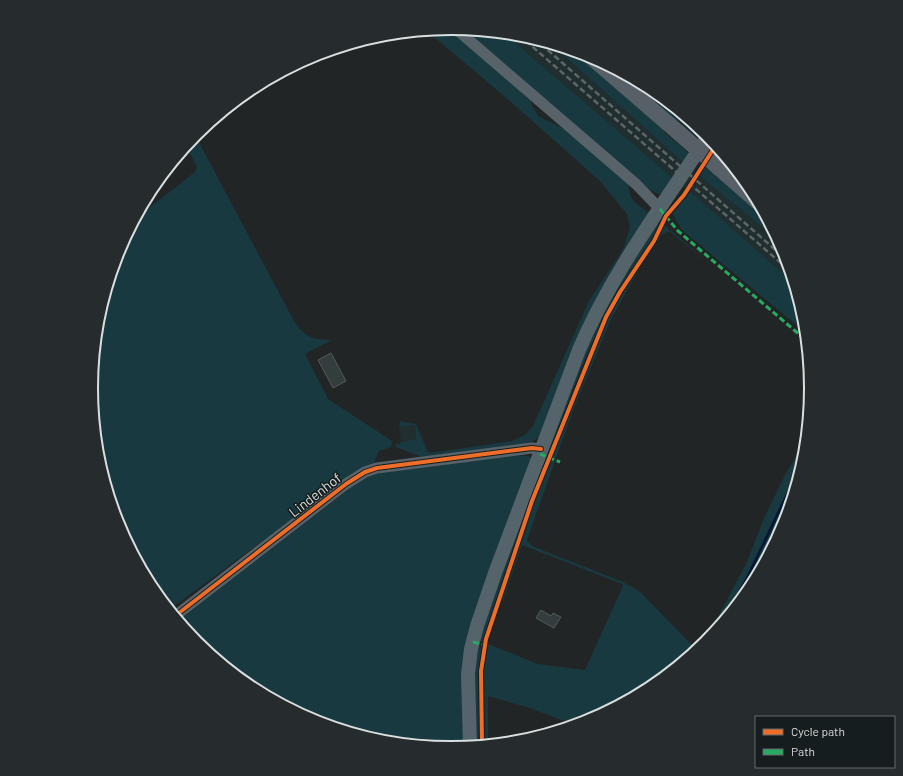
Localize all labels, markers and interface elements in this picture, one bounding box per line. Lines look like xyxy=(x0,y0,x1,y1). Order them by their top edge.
street label: Lindenhof xyxy=(285,469,344,520)
legend xyxy=(755,716,895,768)
text: Cycle path xyxy=(791,724,845,738)
text: Path xyxy=(791,744,815,758)

